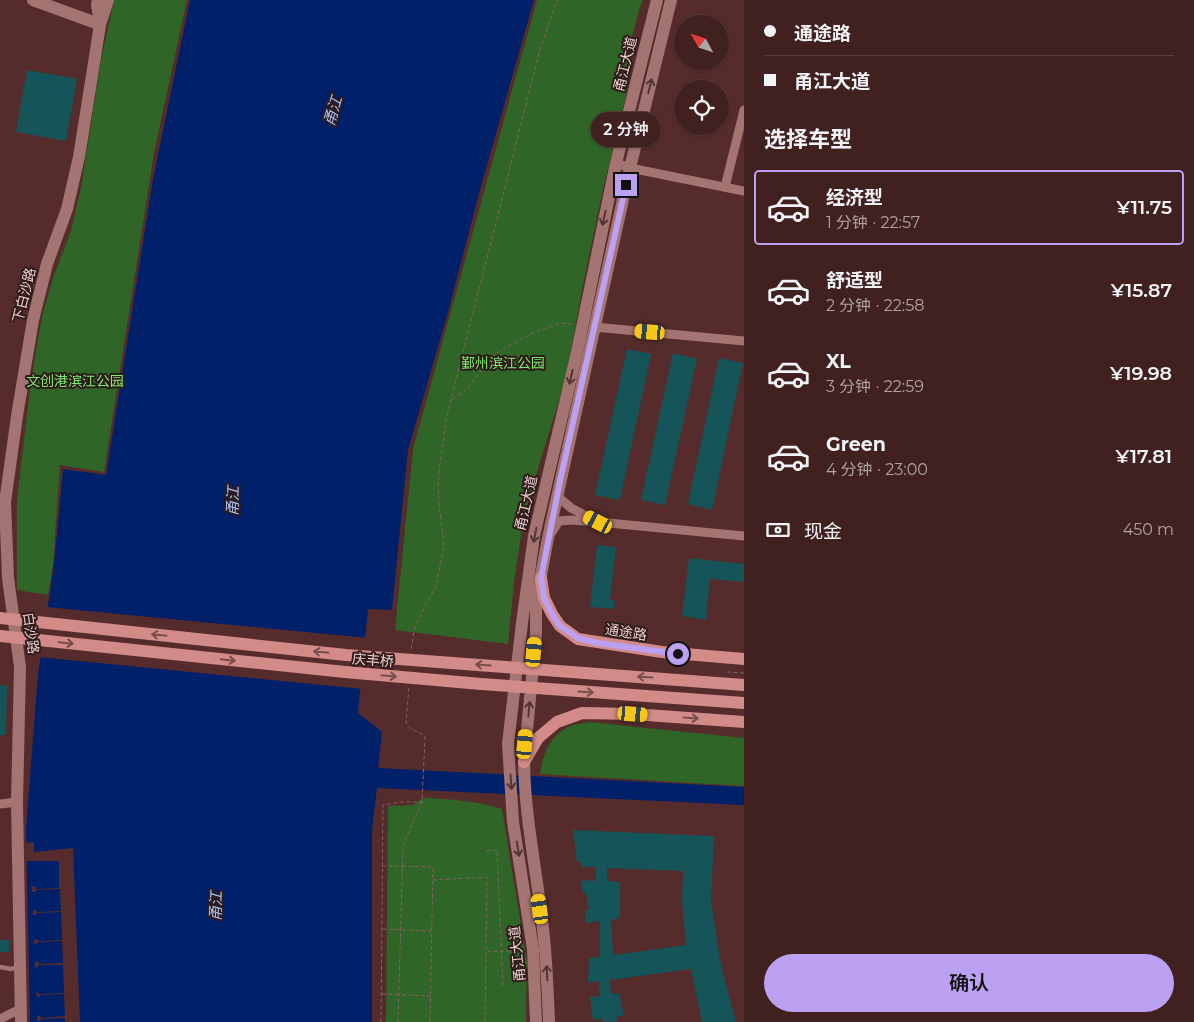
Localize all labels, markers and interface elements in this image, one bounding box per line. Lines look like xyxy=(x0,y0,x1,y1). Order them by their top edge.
north arrow xyxy=(674,15,729,70)
map controls xyxy=(674,15,729,135)
text: 通途路 xyxy=(794,22,851,45)
street label: 甬江大道 xyxy=(609,35,641,93)
text: 甬江大道 xyxy=(794,70,870,93)
one-way arrow xyxy=(646,79,655,95)
button: locate xyxy=(674,80,729,135)
water label: 甬江 xyxy=(319,92,347,128)
callout: 2 分钟 xyxy=(591,112,661,148)
text: 2 分钟 xyxy=(603,120,649,139)
text: 选择车型 xyxy=(764,126,852,153)
route end xyxy=(615,174,637,196)
icon: car xyxy=(766,185,811,230)
text: 经济型 xyxy=(826,186,883,209)
text: ¥11.75 xyxy=(1117,196,1172,219)
one-way arrow xyxy=(599,209,609,225)
text: 1 分钟 · 22:57 xyxy=(826,213,920,232)
street label: 下白沙路 xyxy=(8,266,40,324)
icon: car xyxy=(766,268,811,313)
text: 舒适型 xyxy=(826,269,883,292)
text: ¥15.87 xyxy=(1111,279,1172,302)
text: 2 分钟 · 22:58 xyxy=(826,296,925,315)
car xyxy=(634,323,665,341)
text: XL xyxy=(826,350,851,373)
icon: car xyxy=(766,351,811,396)
park label: 鄞州滨江公园 xyxy=(461,354,545,372)
text: ¥19.98 xyxy=(1110,362,1172,385)
one-way arrow xyxy=(566,368,575,384)
park label: 文创港滨江公园 xyxy=(26,372,124,390)
text: 3 分钟 · 22:59 xyxy=(826,377,924,396)
text: Green xyxy=(826,433,886,456)
icon: car xyxy=(766,434,811,479)
text: ¥17.81 xyxy=(1115,445,1172,468)
text: 4 分钟 · 23:00 xyxy=(826,460,928,479)
street label: 甬江大道 xyxy=(511,474,541,532)
water label: 甬江 xyxy=(222,484,243,516)
car xyxy=(581,509,614,535)
icon: cash xyxy=(764,516,792,544)
text: 现金 xyxy=(804,520,842,543)
text: 450 m xyxy=(1123,520,1174,539)
one-way arrow xyxy=(529,526,539,542)
street label: 白沙路 xyxy=(19,611,43,655)
street label: 通途路 xyxy=(604,620,648,644)
one-way arrow xyxy=(151,630,167,640)
car xyxy=(525,636,542,668)
one-way arrow xyxy=(58,638,74,648)
route start xyxy=(667,643,689,665)
one-way arrow xyxy=(313,647,329,657)
street label: 庆丰桥 xyxy=(351,649,395,671)
one-way arrow xyxy=(219,655,235,665)
one-way arrow xyxy=(475,660,491,669)
one-way arrow xyxy=(381,671,397,681)
one-way arrow xyxy=(637,672,653,682)
one-way arrow xyxy=(578,687,594,696)
one-way arrow xyxy=(524,701,534,717)
car xyxy=(617,705,648,723)
one-way arrow xyxy=(683,713,699,723)
car xyxy=(516,728,533,760)
one-way arrow xyxy=(506,774,515,790)
one-way arrow xyxy=(513,841,523,857)
water label: 甬江 xyxy=(205,889,226,921)
car xyxy=(530,893,549,925)
street label: 甬江大道 xyxy=(505,925,529,983)
button: 确认 xyxy=(764,954,1174,1012)
one-way arrow xyxy=(542,966,551,982)

